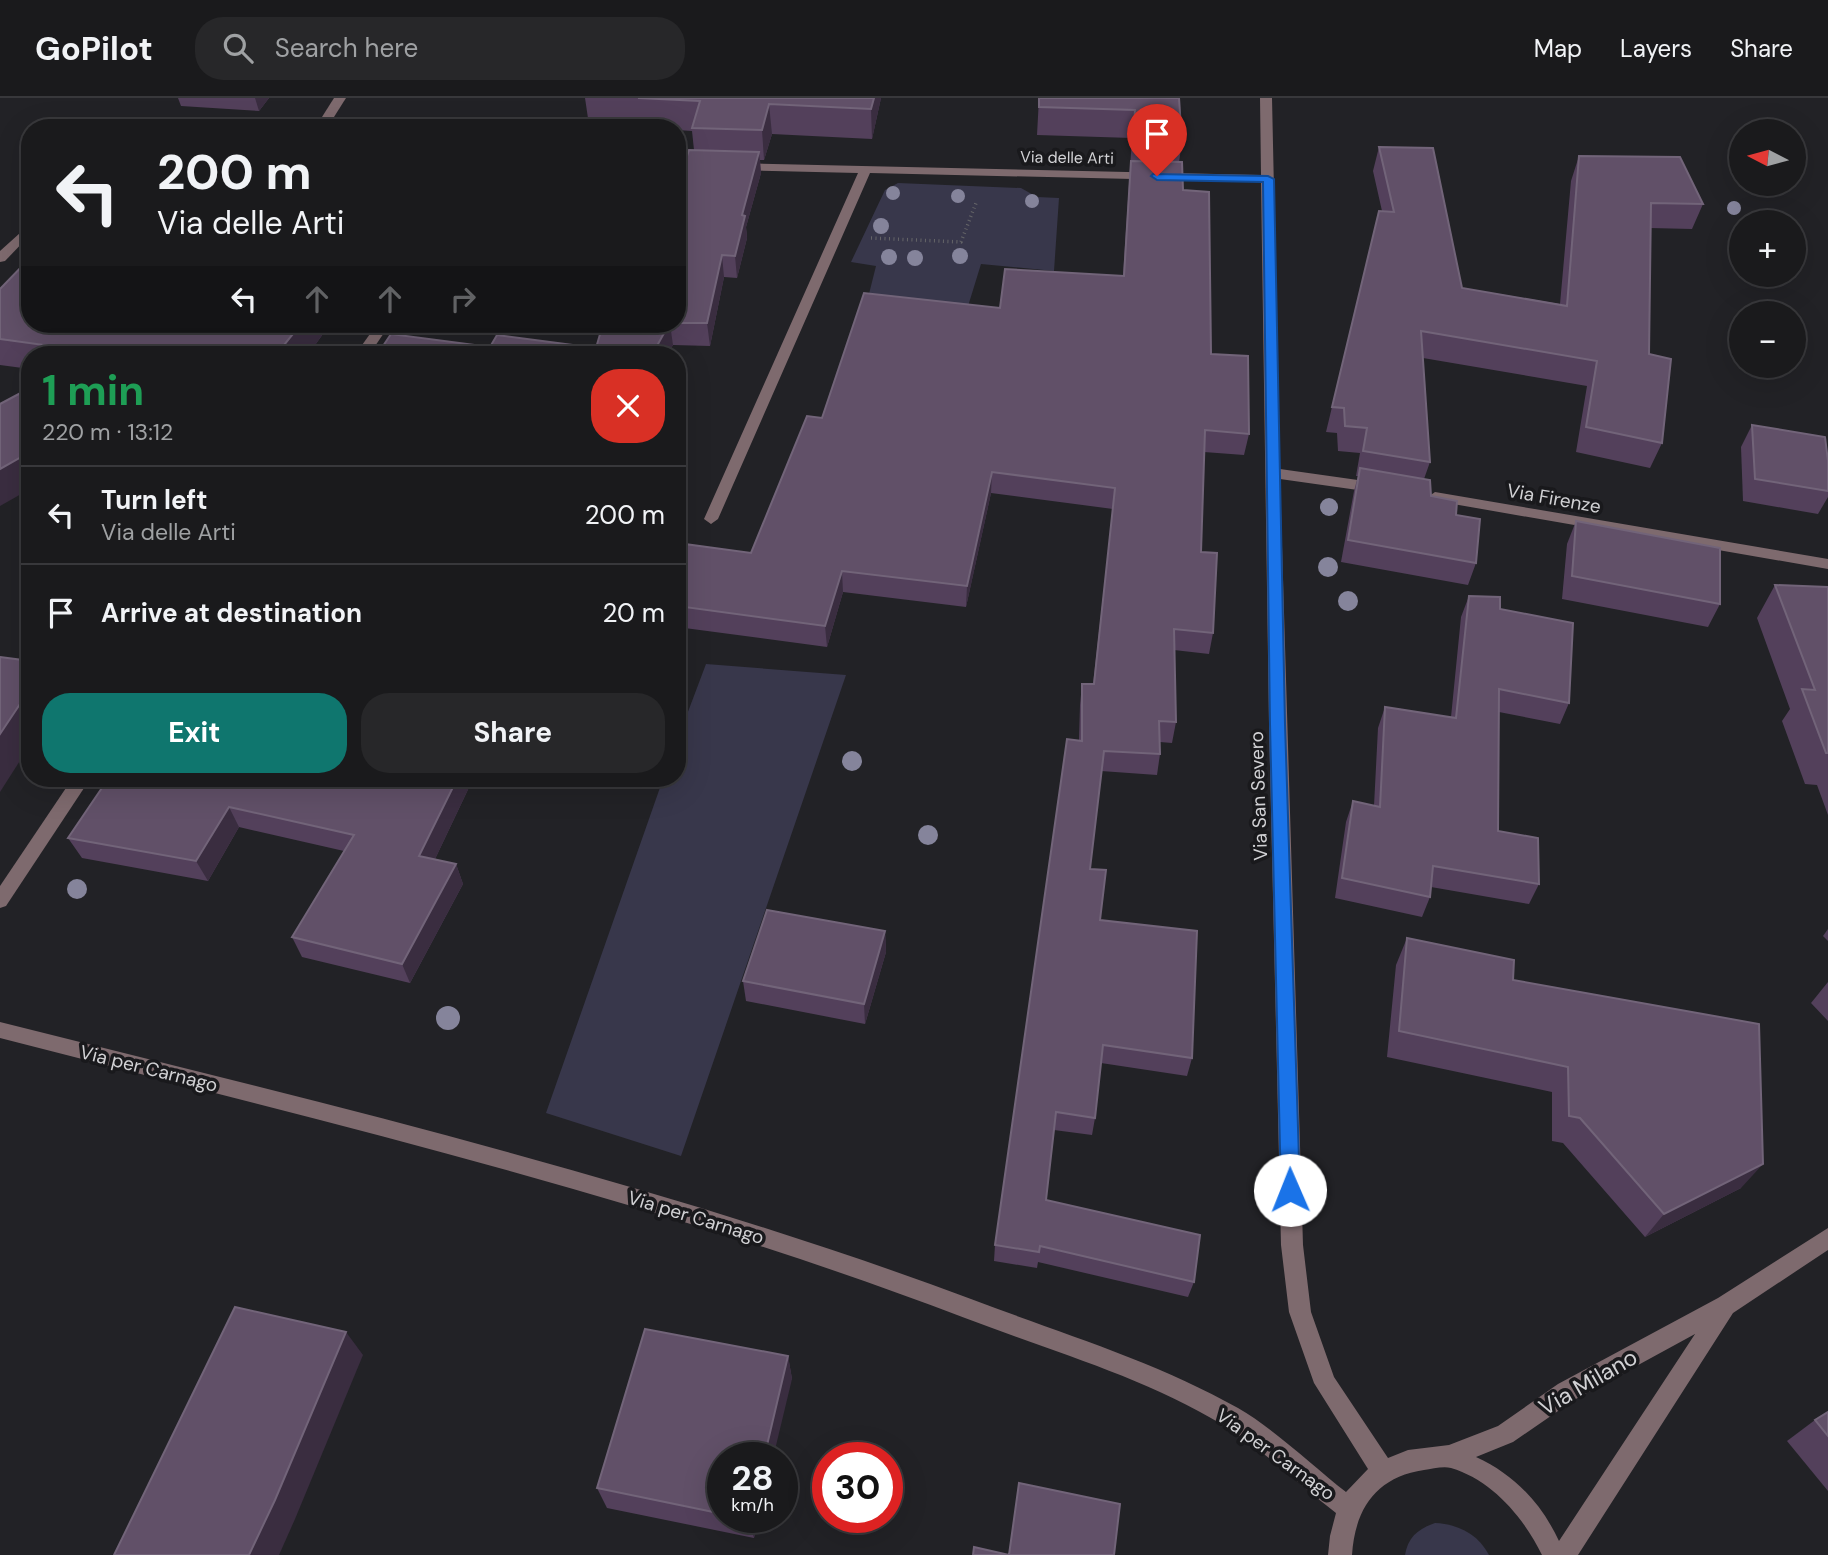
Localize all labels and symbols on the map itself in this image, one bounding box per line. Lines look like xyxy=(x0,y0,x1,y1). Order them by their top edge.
pin xyxy=(1127,104,1187,176)
north arrow xyxy=(1729,119,1806,196)
street label: Via delle Arti xyxy=(1020,146,1114,169)
street label: Via Firenze xyxy=(1505,478,1603,519)
street label: Via San Severo xyxy=(1244,731,1273,861)
street label: Via per Carnago xyxy=(77,1039,220,1098)
position arrow xyxy=(1253,1153,1327,1227)
street label: Via per Carnago xyxy=(625,1185,767,1250)
street label: Via Milano xyxy=(1533,1342,1643,1422)
street label: Via per Carnago xyxy=(1211,1403,1340,1506)
speed limit sign: 30 xyxy=(812,1442,903,1533)

